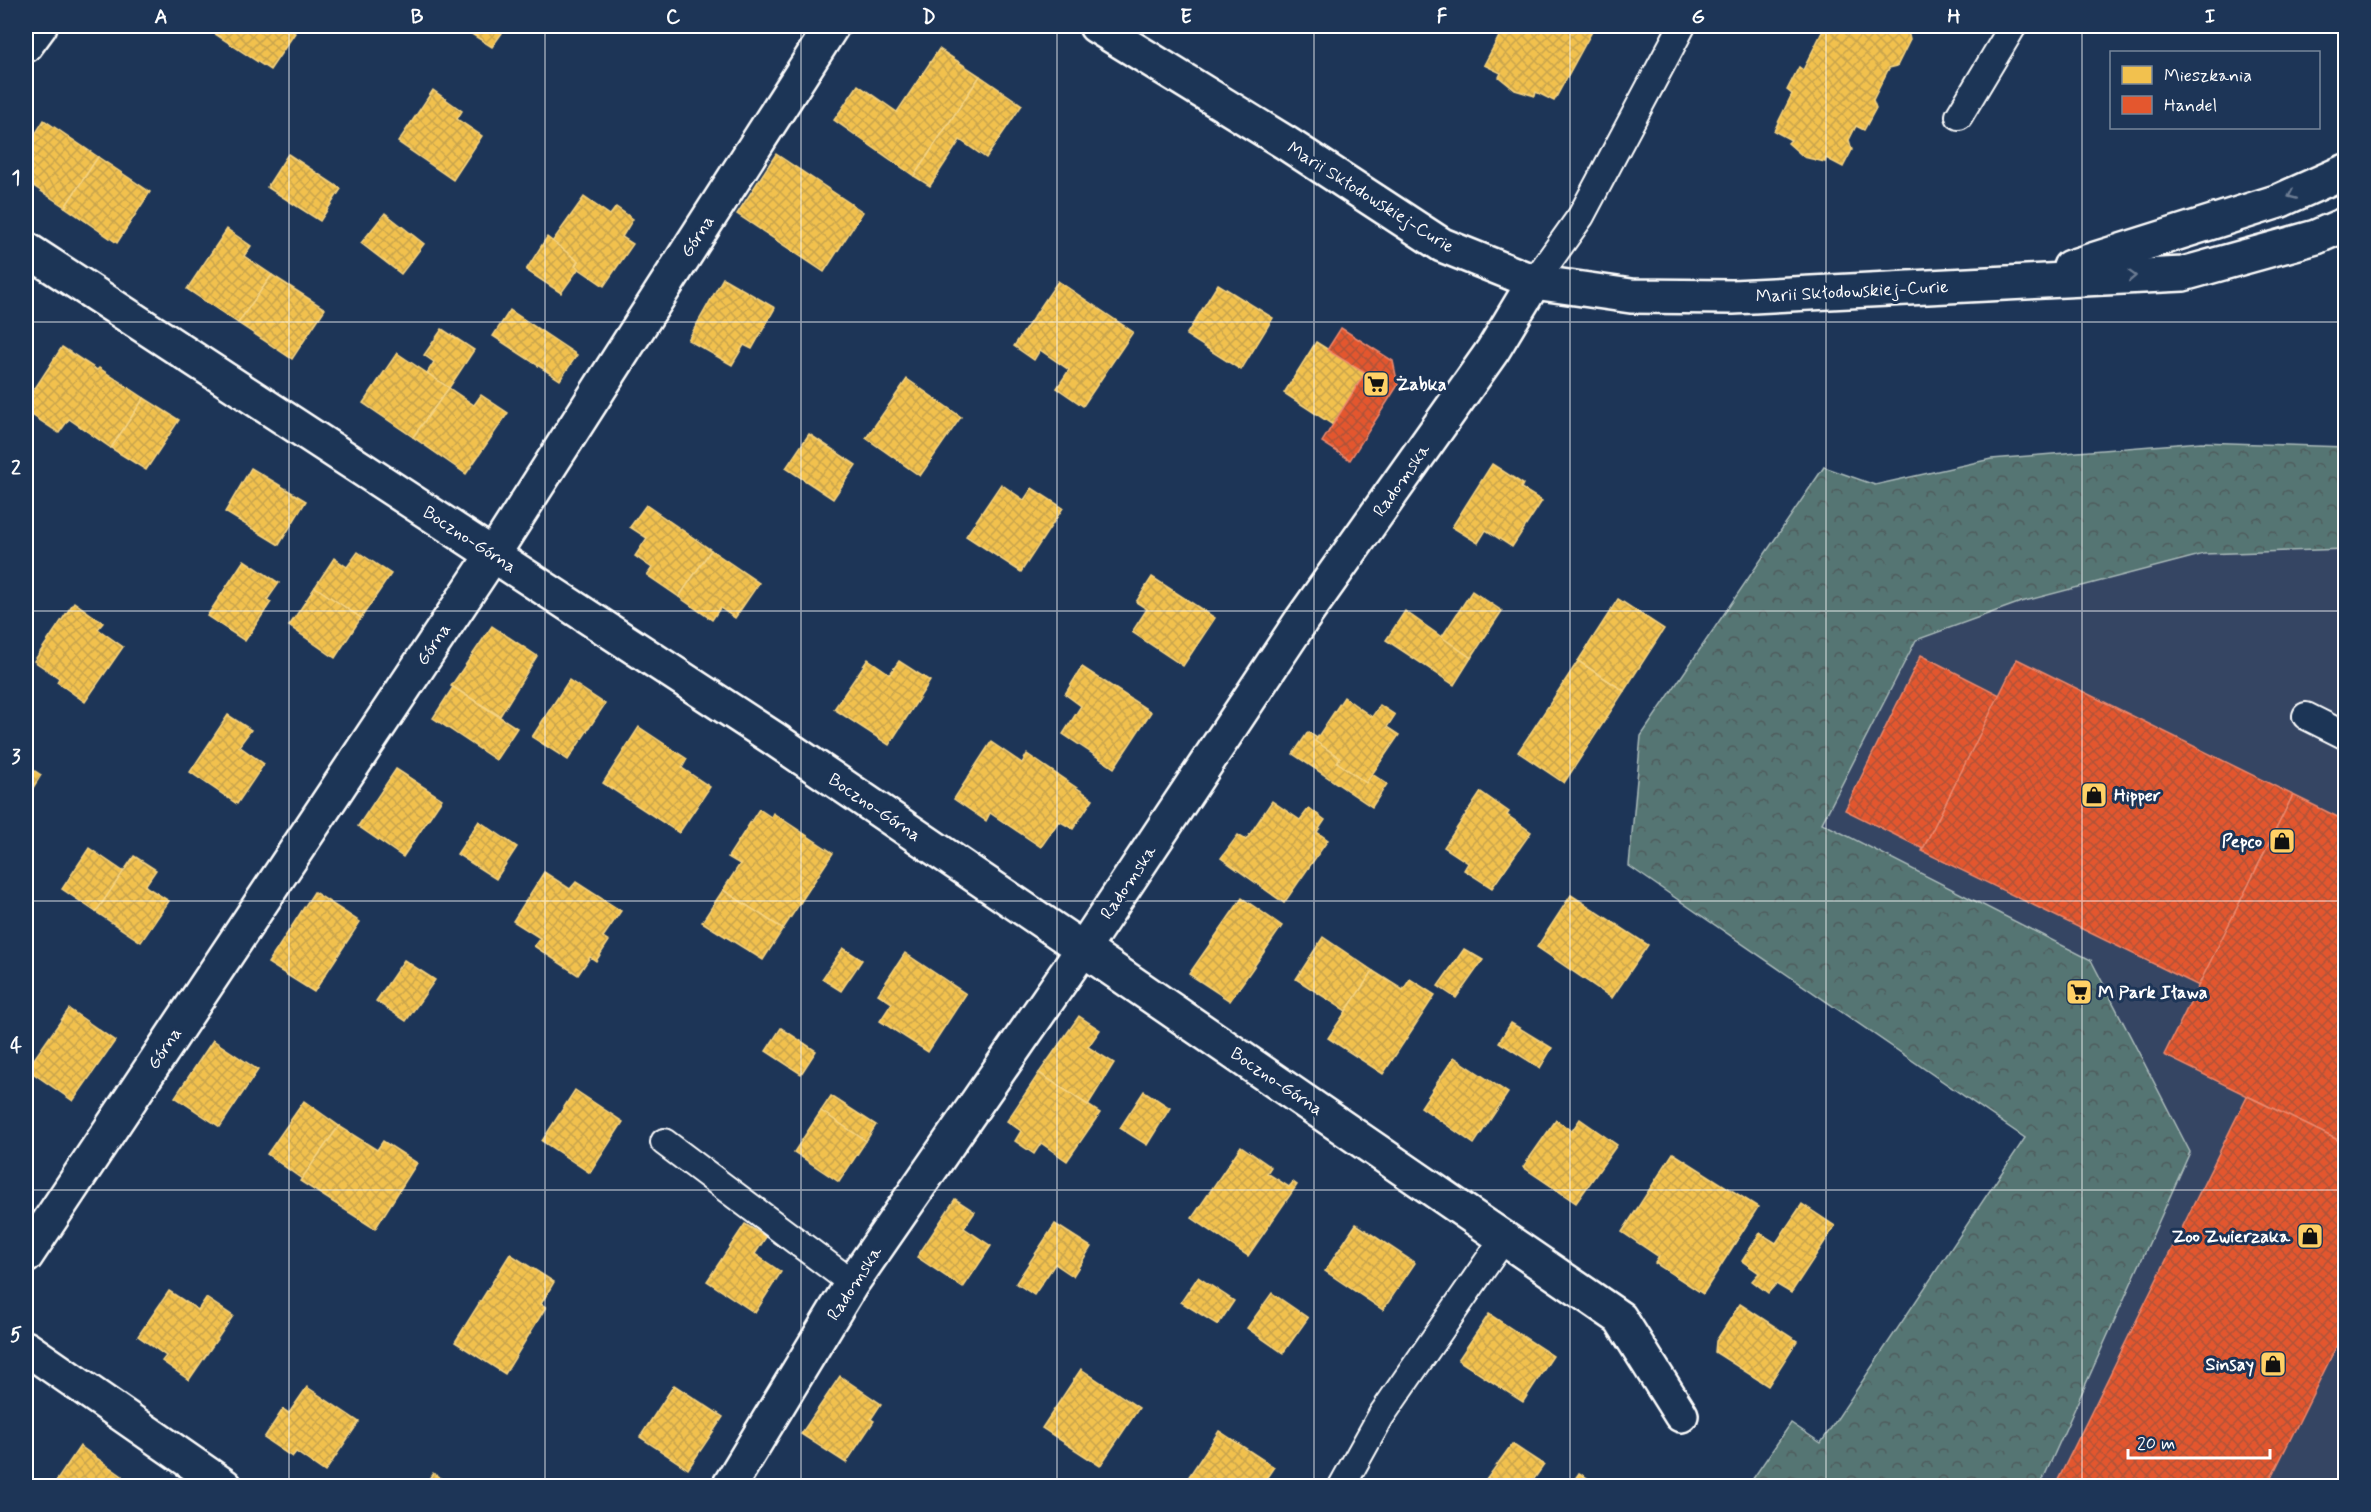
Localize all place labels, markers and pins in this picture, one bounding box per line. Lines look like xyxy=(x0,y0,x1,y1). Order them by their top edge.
supermarket icon: Żabka xyxy=(1361,369,1391,399)
place label: Żabka xyxy=(1396,373,1447,397)
shop icon: Hipper xyxy=(2079,780,2109,810)
place label: Hipper xyxy=(2114,784,2161,808)
shop icon: Pepco xyxy=(2267,826,2297,856)
place label: Pepco xyxy=(2222,830,2262,854)
supermarket icon: M Park Iława xyxy=(2064,977,2094,1007)
place label: M Park Iława xyxy=(2098,981,2208,1005)
shop icon: Zoo Zwierzaka xyxy=(2295,1221,2325,1251)
place label: Zoo Zwierzaka xyxy=(2172,1225,2291,1249)
shop icon: Sinsay xyxy=(2258,1349,2288,1379)
place label: Sinsay xyxy=(2205,1353,2254,1377)

